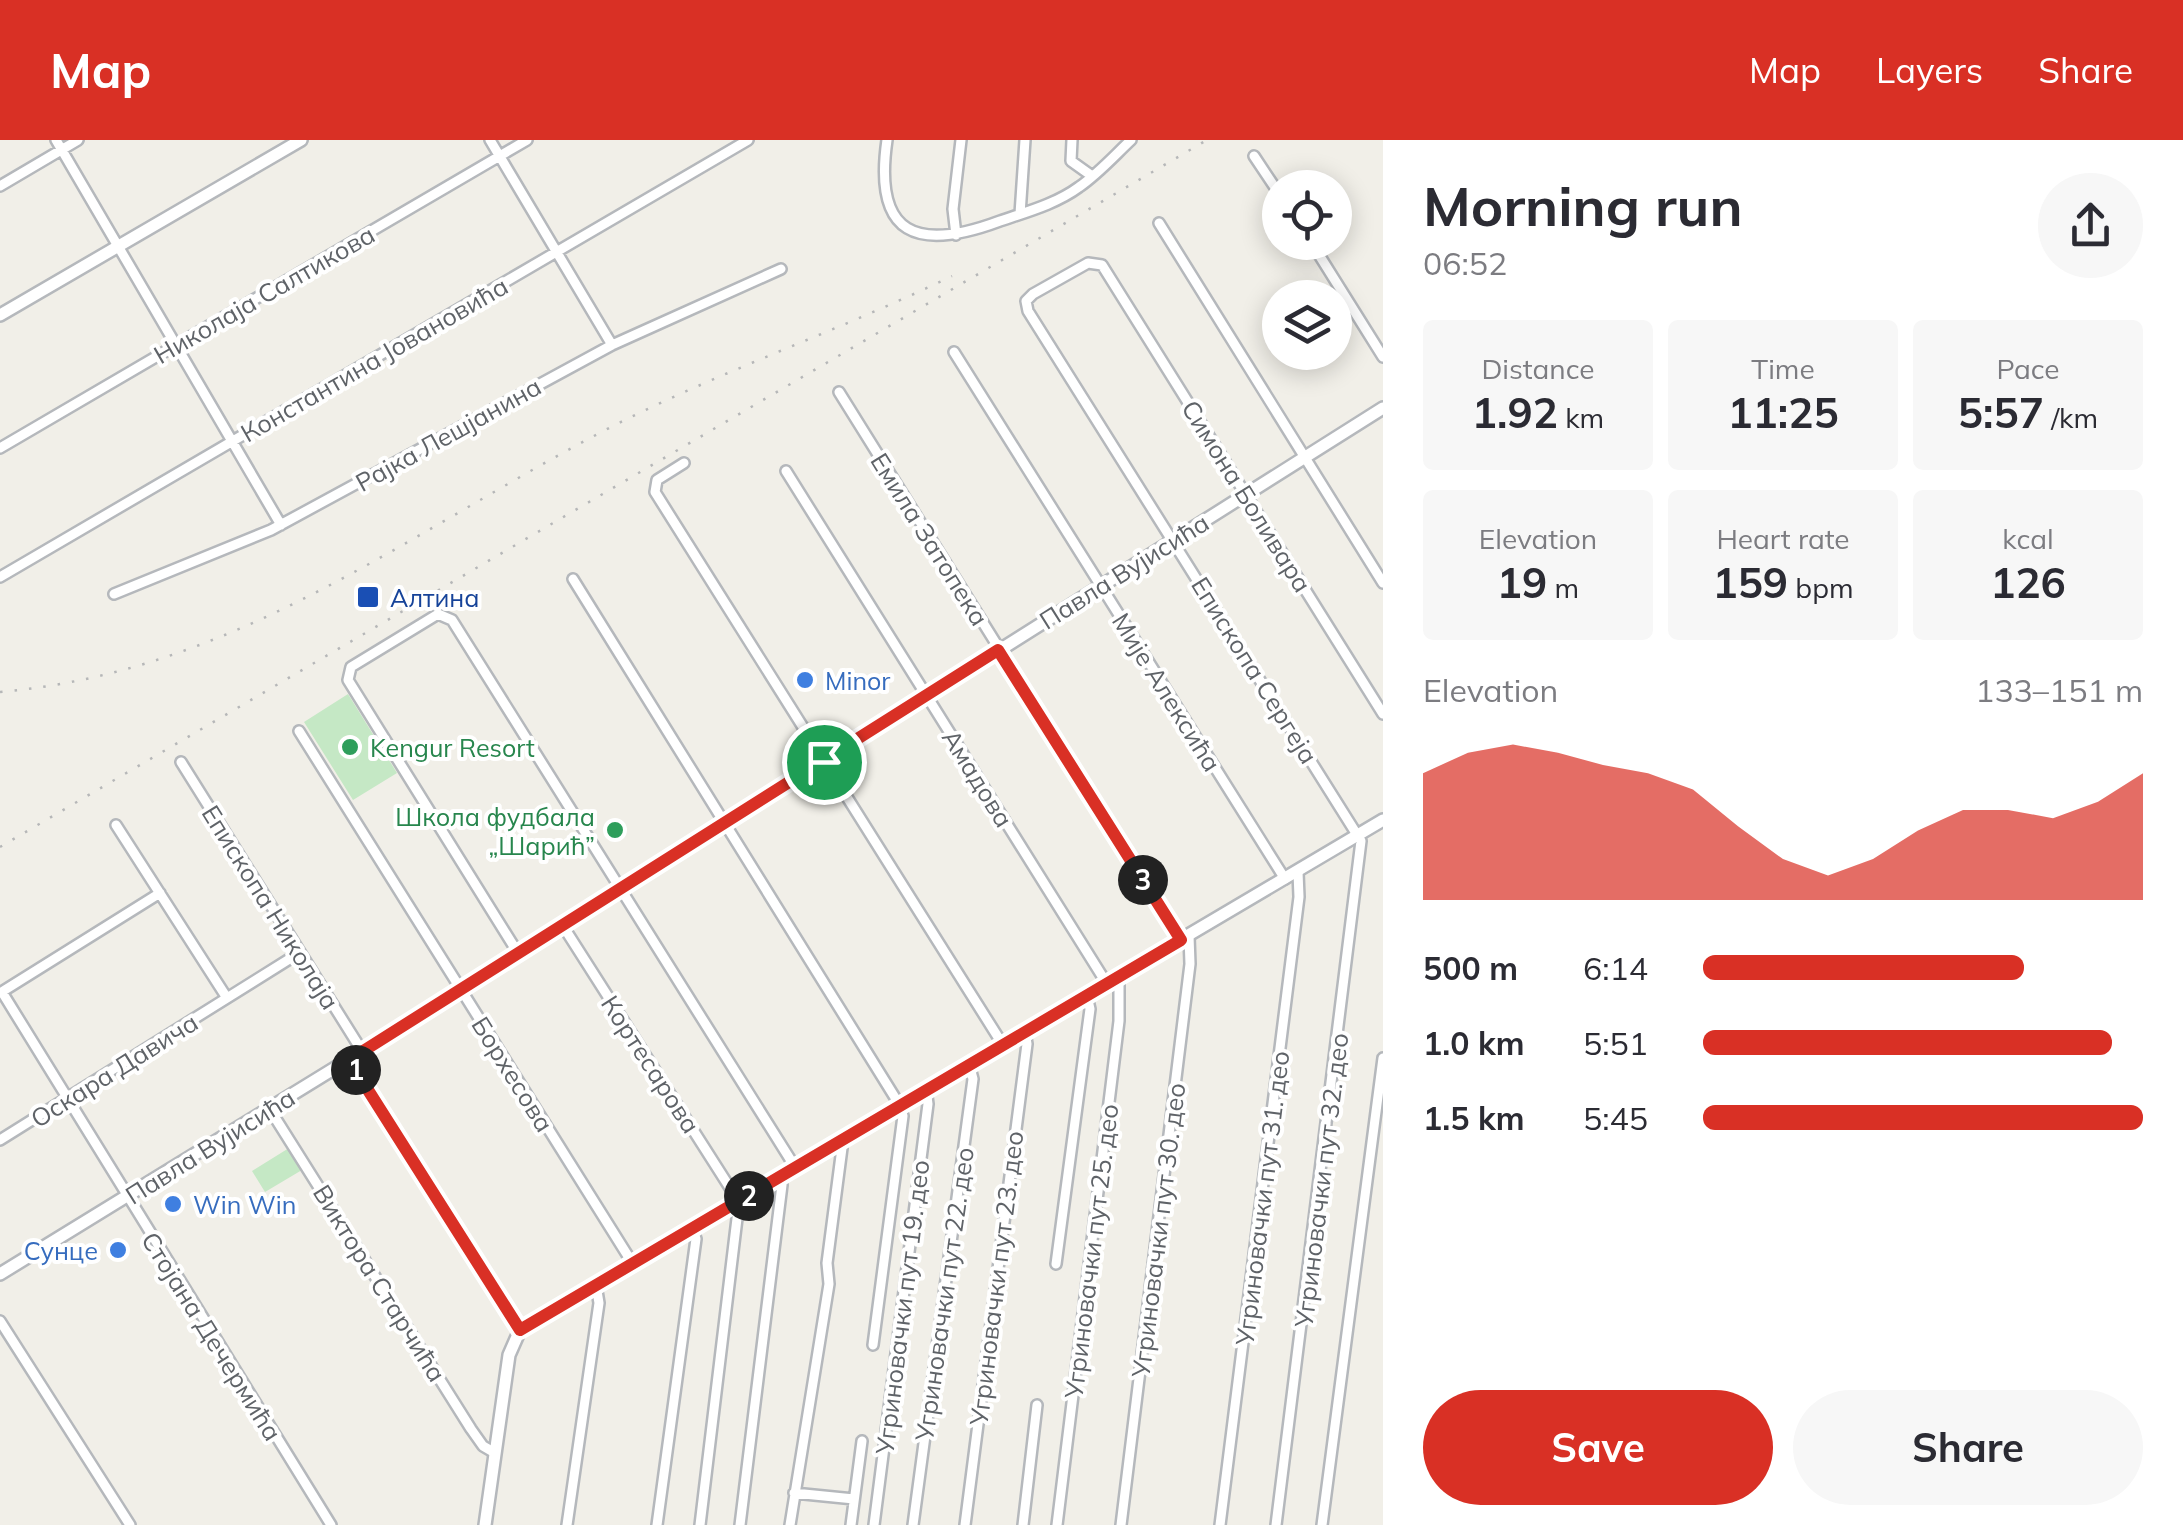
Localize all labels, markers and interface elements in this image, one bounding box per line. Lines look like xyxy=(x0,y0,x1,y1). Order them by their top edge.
text: Map xyxy=(50,40,151,100)
text: Map xyxy=(1749,48,1821,92)
text: Layers xyxy=(1876,48,1983,92)
text: Share xyxy=(2038,48,2133,92)
map controls xyxy=(1262,170,1352,370)
button: locate xyxy=(1262,170,1352,260)
text: Morning run xyxy=(1423,171,1743,240)
button: share xyxy=(2038,173,2143,278)
street label: Николаја Салтикова xyxy=(148,218,380,370)
text: 06:52 xyxy=(1423,243,1507,283)
street label: Константина Јовановића xyxy=(235,270,513,448)
button: layers xyxy=(1262,280,1352,370)
text: Distance xyxy=(1481,351,1595,386)
text: Time xyxy=(1751,351,1815,386)
text: Pace xyxy=(1996,351,2060,386)
street label: Рајка Лешјанина xyxy=(350,370,546,498)
text: 1.92 xyxy=(1472,386,1558,439)
text: 11:25 xyxy=(1727,386,1839,439)
text: 5:57 xyxy=(1958,386,2044,439)
street label: Симона Боливара xyxy=(1175,394,1319,598)
text: km xyxy=(1558,400,1604,435)
text: /km xyxy=(2044,400,2098,435)
street label: Емила Затопека xyxy=(864,447,996,631)
street label: Павла Вујисића xyxy=(1034,506,1214,636)
text: Elevation xyxy=(1479,521,1597,556)
text: Heart rate xyxy=(1716,521,1850,556)
text: kcal xyxy=(2002,521,2054,556)
text: 19 xyxy=(1497,556,1547,609)
text: 159 xyxy=(1712,556,1788,609)
text: 126 xyxy=(1990,556,2066,609)
text: m xyxy=(1547,570,1579,605)
text: bpm xyxy=(1788,570,1854,605)
street label: Епископа Сергеја xyxy=(1185,571,1325,769)
place label: Алтина xyxy=(390,582,480,613)
marker: Алтина xyxy=(355,584,381,610)
street label: Мије Алексића xyxy=(1106,607,1228,777)
place label: Minor xyxy=(825,665,890,696)
marker: Minor xyxy=(794,669,816,691)
text: Elevation xyxy=(1423,670,1558,710)
text: 133–151 m xyxy=(1975,670,2143,710)
pin xyxy=(782,720,867,805)
street label: Амадова xyxy=(936,723,1020,833)
place label: Kengur Resort xyxy=(370,732,535,763)
icon: arrive xyxy=(797,735,852,790)
marker: Kengur Resort xyxy=(339,736,361,758)
street label: Епископа Николаја xyxy=(196,799,346,1015)
place label: Школа фудбала „Шарић” xyxy=(395,801,595,861)
marker: Школа фудбала „Шарић” xyxy=(604,819,626,841)
pin: 3 xyxy=(1118,855,1168,905)
text: 3 xyxy=(1135,862,1151,897)
text: 500 m xyxy=(1423,948,1518,988)
text: 6:14 xyxy=(1583,948,1648,988)
street label: Кортесарова xyxy=(595,989,707,1139)
street label: Оскара Давича xyxy=(25,1006,203,1134)
street label: Борхесова xyxy=(465,1011,561,1137)
text: 1.0 km xyxy=(1423,1023,1525,1063)
text: 5:51 xyxy=(1583,1023,1648,1063)
street label: Угриновачки пут 32. део xyxy=(1287,1031,1354,1330)
pin: 1 xyxy=(331,1045,381,1095)
street label: Угриновачки пут 31. део xyxy=(1228,1049,1295,1348)
text: 1 xyxy=(348,1052,364,1087)
street label: Павла Вујисића xyxy=(120,1081,300,1211)
street label: Угриновачки пут 30. део xyxy=(1124,1081,1191,1380)
text: 1.5 km xyxy=(1423,1098,1525,1138)
text: 5:45 xyxy=(1583,1098,1648,1138)
street label: Угриновачки пут 25. део xyxy=(1057,1102,1124,1401)
street label: Угриновачки пут 23. део xyxy=(962,1129,1029,1428)
street label: Угриновачки пут 22. део xyxy=(908,1145,980,1444)
street label: Угриновачки пут 19. део xyxy=(868,1158,935,1457)
pin: 2 xyxy=(724,1171,774,1221)
text: 2 xyxy=(741,1178,757,1213)
street label: Виктора Старчића xyxy=(307,1179,453,1387)
place label: Win Win xyxy=(193,1189,296,1220)
marker: Win Win xyxy=(162,1193,184,1215)
street label: Стојана Дечермића xyxy=(135,1226,289,1446)
place label: Сунце xyxy=(24,1235,98,1266)
marker: Сунце xyxy=(107,1239,129,1261)
button: Save xyxy=(1423,1390,1773,1505)
button: Share xyxy=(1793,1390,2143,1505)

